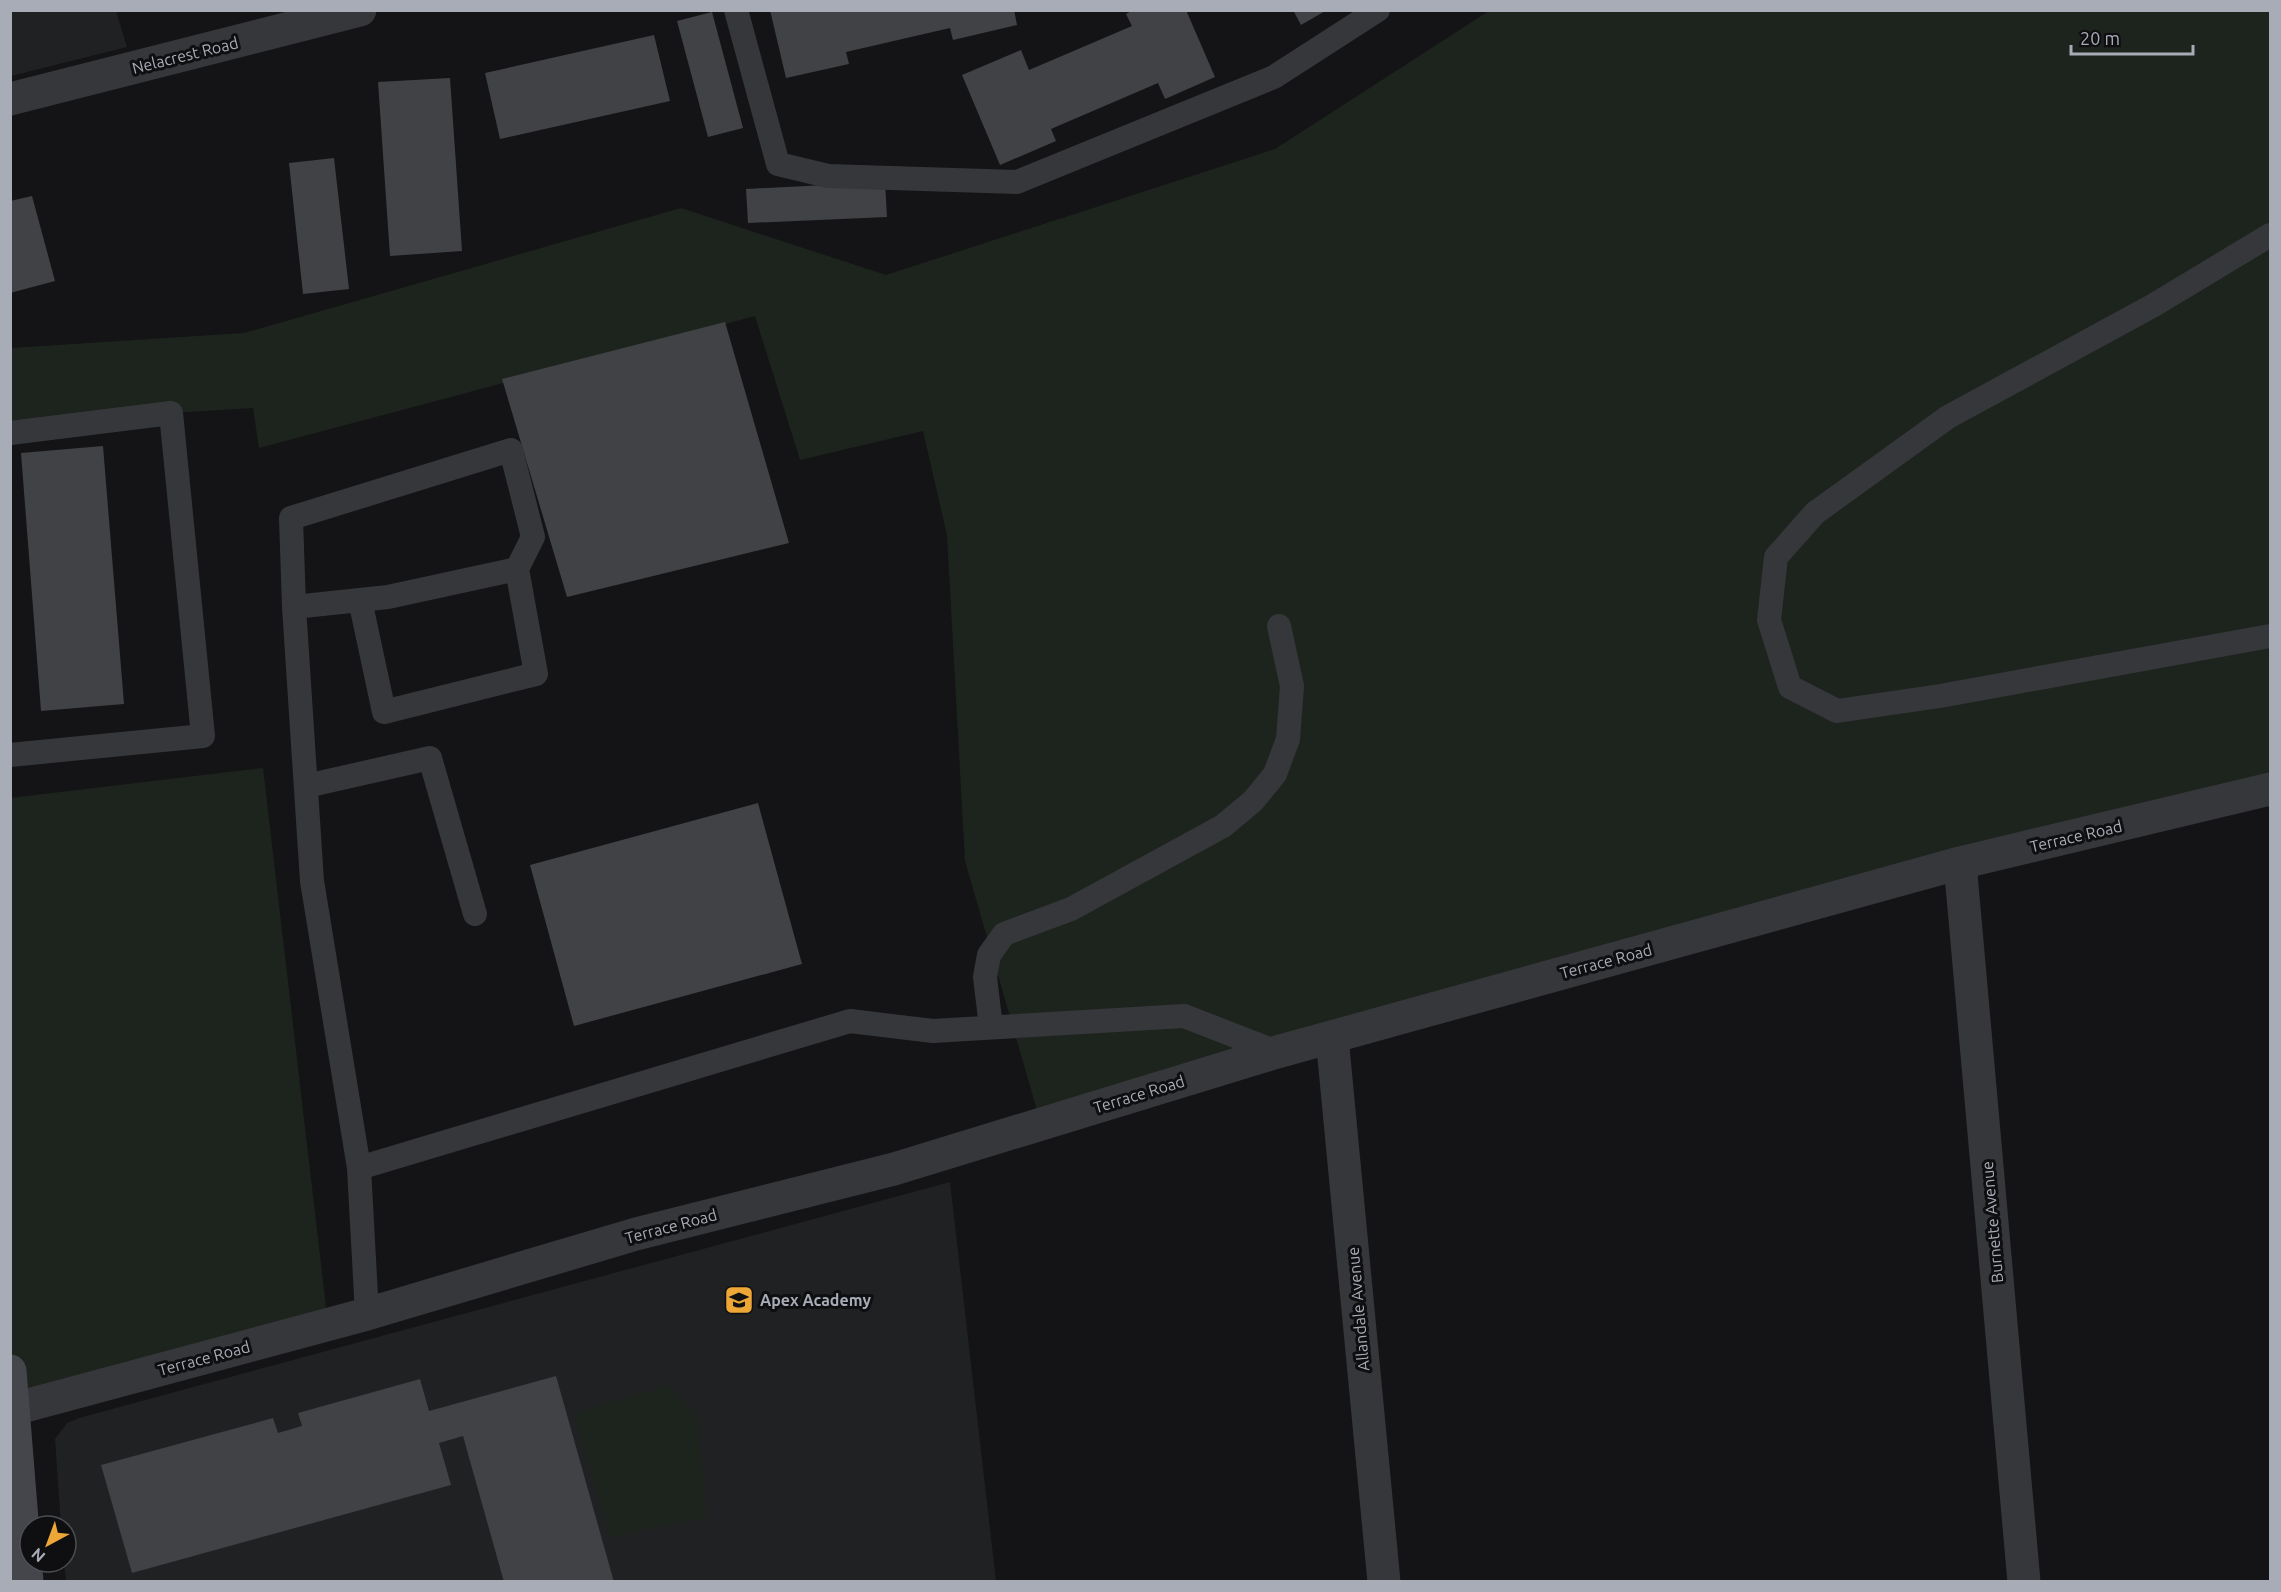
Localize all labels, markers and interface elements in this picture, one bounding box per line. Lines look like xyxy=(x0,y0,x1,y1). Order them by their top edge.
scale bar xyxy=(2071,18,2192,56)
text: 20 m xyxy=(2080,28,2120,48)
street label: Nelacrest Road xyxy=(130,33,240,77)
street label: Terrace Road xyxy=(2028,817,2124,855)
street label: Terrace Road xyxy=(1558,940,1654,982)
street label: Terrace Road xyxy=(1091,1072,1187,1116)
street label: Burnette Avenue xyxy=(1978,1160,2006,1284)
street label: Terrace Road xyxy=(623,1205,719,1247)
street label: Allandale Avenue xyxy=(1344,1246,1372,1372)
school or university icon: Apex Academy xyxy=(723,1284,755,1316)
place label: Apex Academy xyxy=(760,1291,871,1309)
street label: Terrace Road xyxy=(156,1337,252,1379)
north arrow xyxy=(18,1514,78,1574)
text: N xyxy=(28,1545,49,1566)

